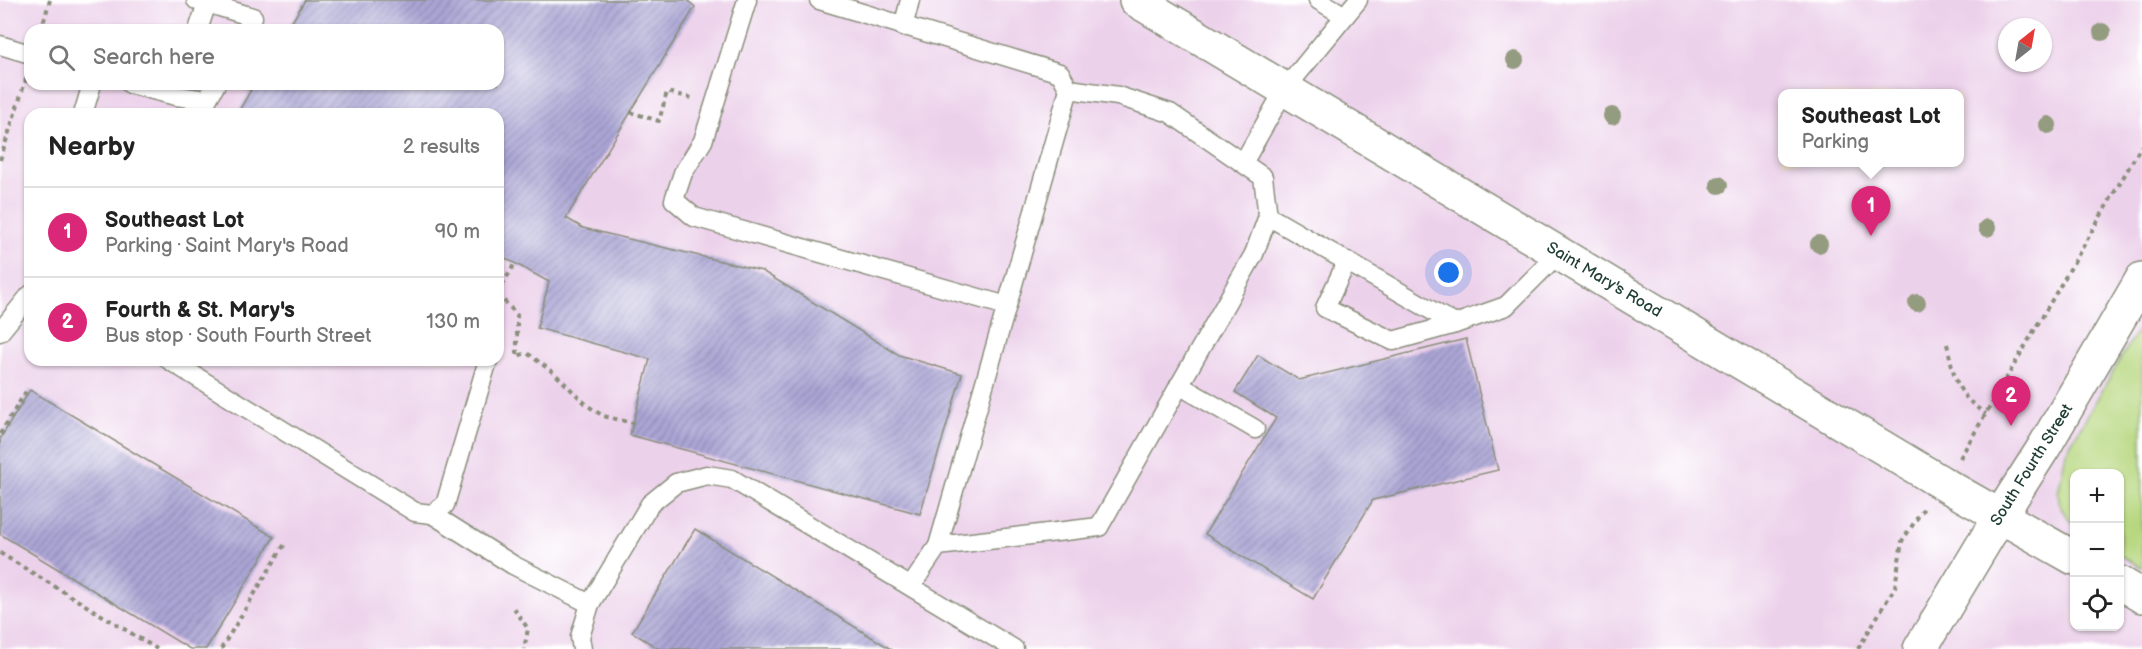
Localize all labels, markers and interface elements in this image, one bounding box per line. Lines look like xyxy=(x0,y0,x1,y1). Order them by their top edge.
north arrow xyxy=(1998,18,2052,72)
search box xyxy=(24,24,504,90)
icon: search xyxy=(45,41,78,74)
text: Search here xyxy=(93,44,215,71)
popup xyxy=(1778,89,1964,167)
text: Southeast Lot xyxy=(1801,103,1941,130)
text: Parking xyxy=(1801,130,1869,154)
text: Nearby xyxy=(48,132,135,163)
text: 2 results xyxy=(403,135,480,159)
pin: 1 xyxy=(1852,186,1890,236)
text: Southeast Lot xyxy=(105,207,244,234)
text: 1 xyxy=(63,220,72,244)
text: 90 m xyxy=(435,220,480,244)
text: Parking · Saint Mary's Road xyxy=(105,234,349,258)
street label: Saint Mary's Road xyxy=(1543,238,1665,322)
your location xyxy=(1434,258,1463,287)
text: Fourth & St. Mary's xyxy=(105,297,295,324)
text: 2 xyxy=(62,310,73,334)
text: 130 m xyxy=(426,310,480,334)
text: Bus stop · South Fourth Street xyxy=(105,324,371,348)
pin: 2 xyxy=(1992,376,2030,426)
street label: South Fourth Street xyxy=(1987,400,2077,529)
map controls xyxy=(2070,469,2124,631)
button: + xyxy=(2070,469,2124,523)
button: − xyxy=(2070,523,2124,577)
button: locate xyxy=(2070,577,2124,631)

